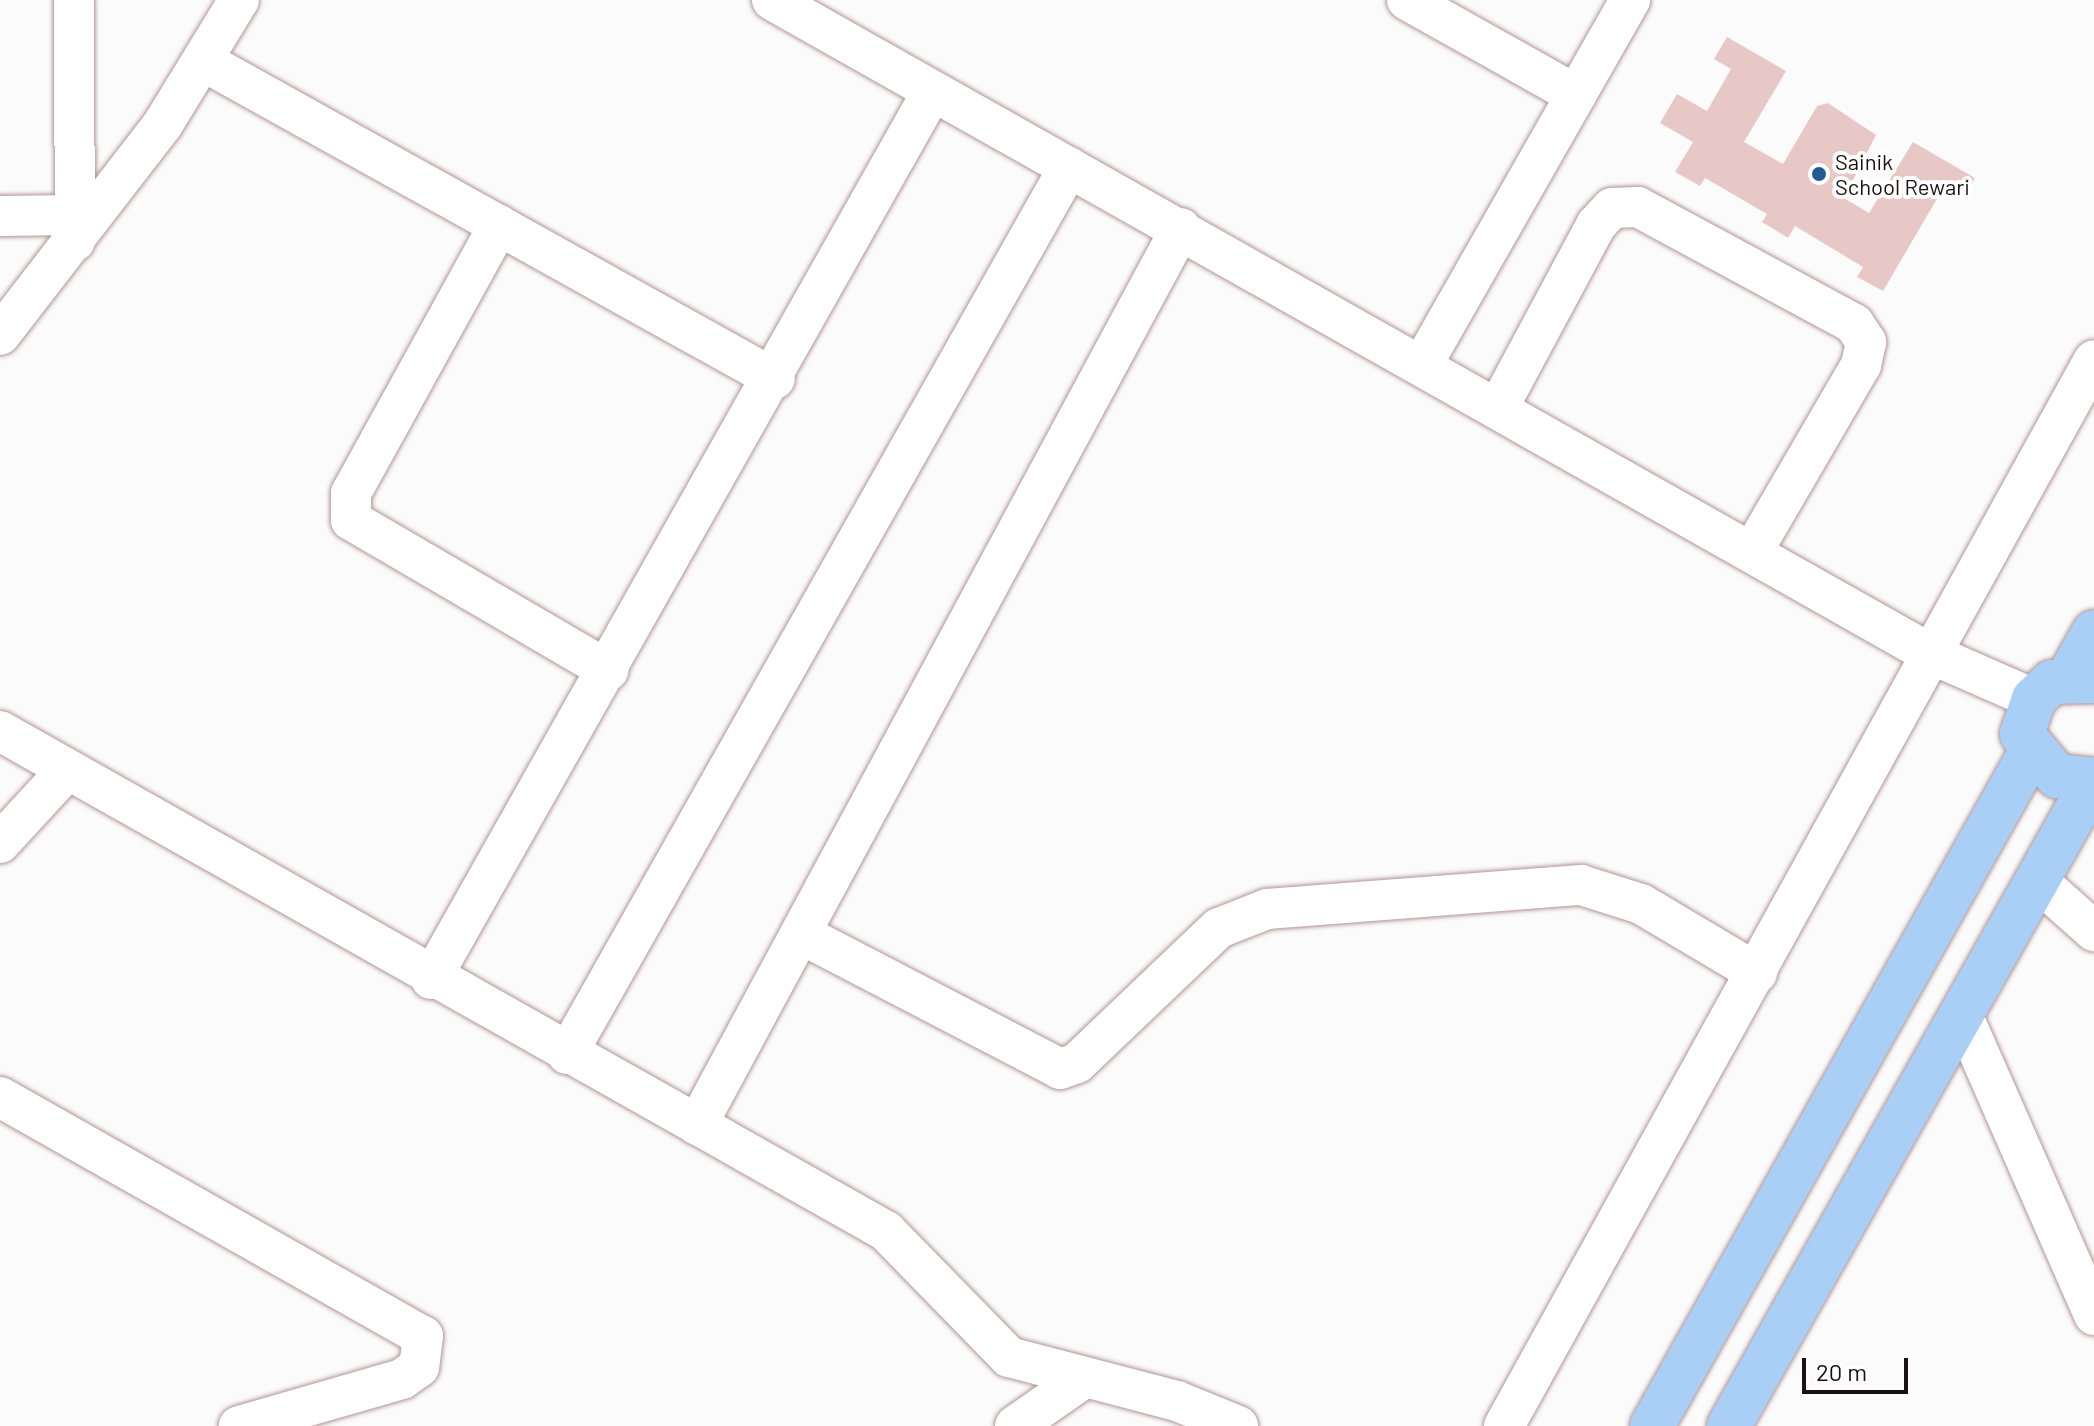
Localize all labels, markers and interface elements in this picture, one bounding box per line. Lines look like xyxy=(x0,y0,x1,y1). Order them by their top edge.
place label: Sainik School Rewari xyxy=(1835,148,1970,200)
marker: Sainik School Rewari xyxy=(1810,165,1828,183)
scale bar xyxy=(1806,1342,1912,1392)
text: 20 m xyxy=(1816,1357,1867,1386)

